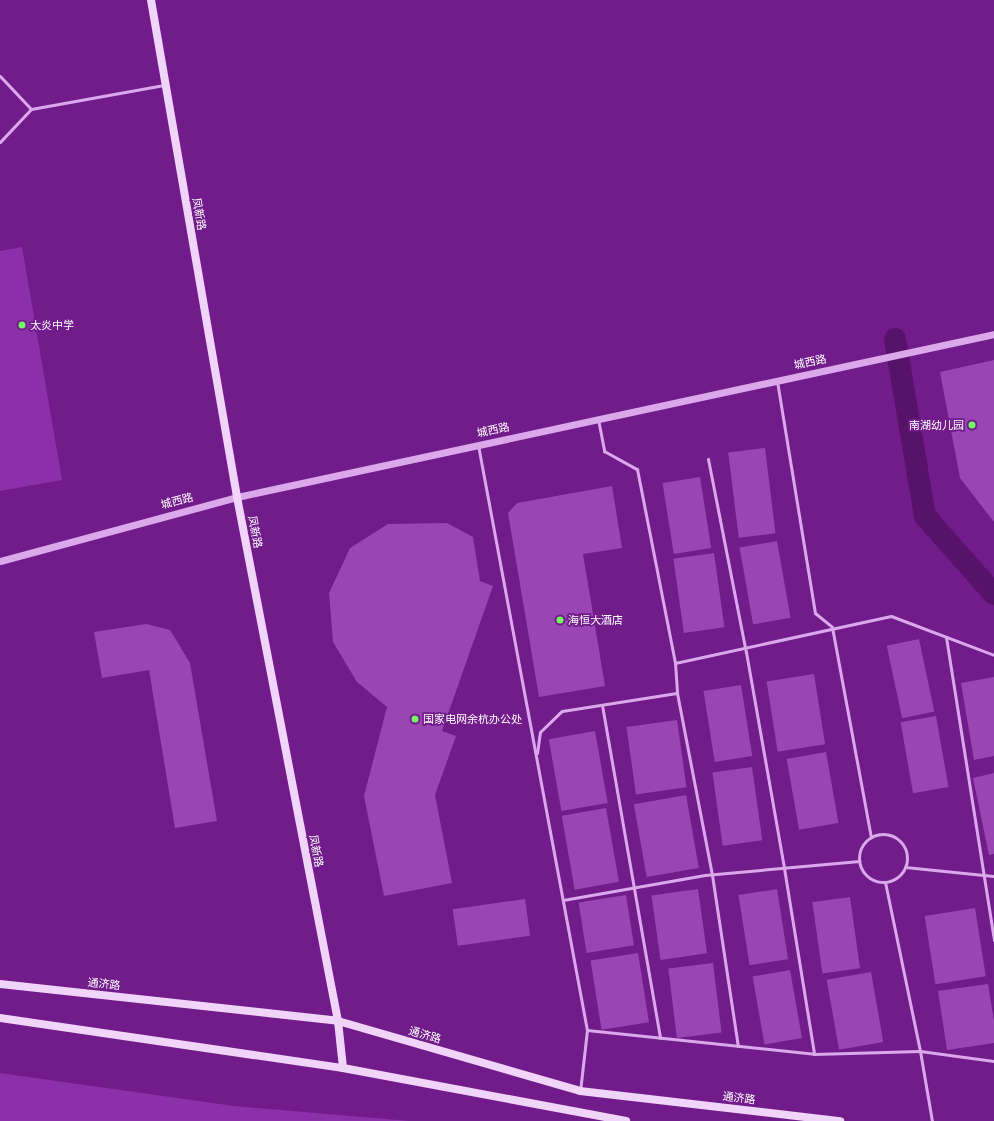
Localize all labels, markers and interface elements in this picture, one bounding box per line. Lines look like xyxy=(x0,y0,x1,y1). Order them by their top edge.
street label: 凤新路 xyxy=(190,197,208,231)
place label: 太炎中学 xyxy=(30,318,74,332)
marker: 太炎中学 xyxy=(17,320,27,330)
street label: 城西路 xyxy=(792,352,828,372)
place label: 南湖幼儿园 xyxy=(909,418,964,432)
street label: 城西路 xyxy=(475,420,511,440)
marker: 南湖幼儿园 xyxy=(967,420,977,430)
street label: 城西路 xyxy=(159,490,195,512)
street label: 凤新路 xyxy=(245,515,265,549)
place label: 海恒大酒店 xyxy=(568,613,623,627)
marker: 海恒大酒店 xyxy=(555,615,565,625)
place label: 国家电网余杭办公处 xyxy=(423,712,522,726)
marker: 国家电网余杭办公处 xyxy=(410,714,420,724)
street label: 凤新路 xyxy=(306,834,326,868)
street label: 通济路 xyxy=(87,976,121,992)
street label: 通济路 xyxy=(407,1024,443,1046)
street label: 通济路 xyxy=(722,1089,756,1107)

